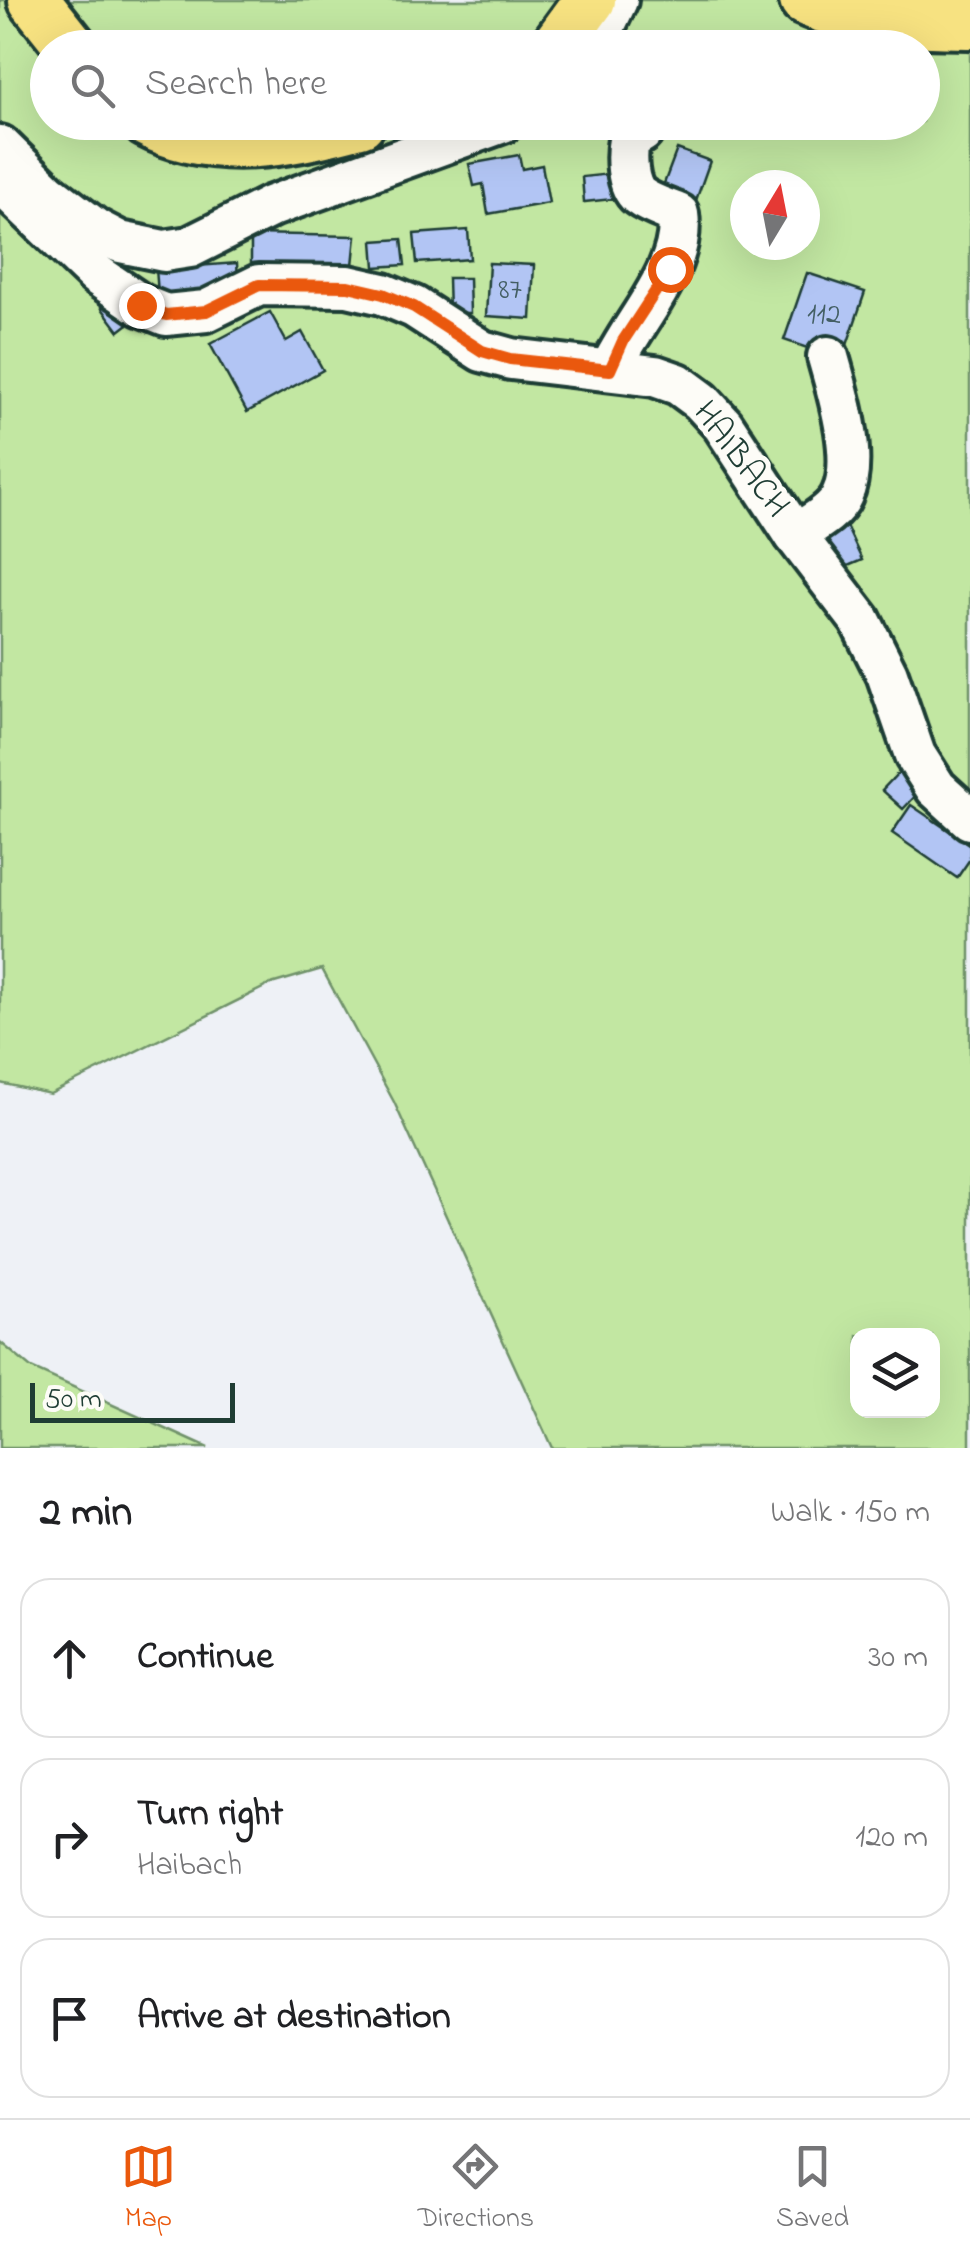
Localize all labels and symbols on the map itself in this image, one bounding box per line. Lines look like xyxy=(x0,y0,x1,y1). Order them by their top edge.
north arrow xyxy=(730,170,820,260)
route start xyxy=(648,247,694,293)
house number: 87 xyxy=(498,269,522,313)
route end xyxy=(119,283,165,329)
house number: 112 xyxy=(807,294,841,338)
street label: HAIBACH xyxy=(679,391,801,529)
scale bar xyxy=(30,1378,235,1422)

